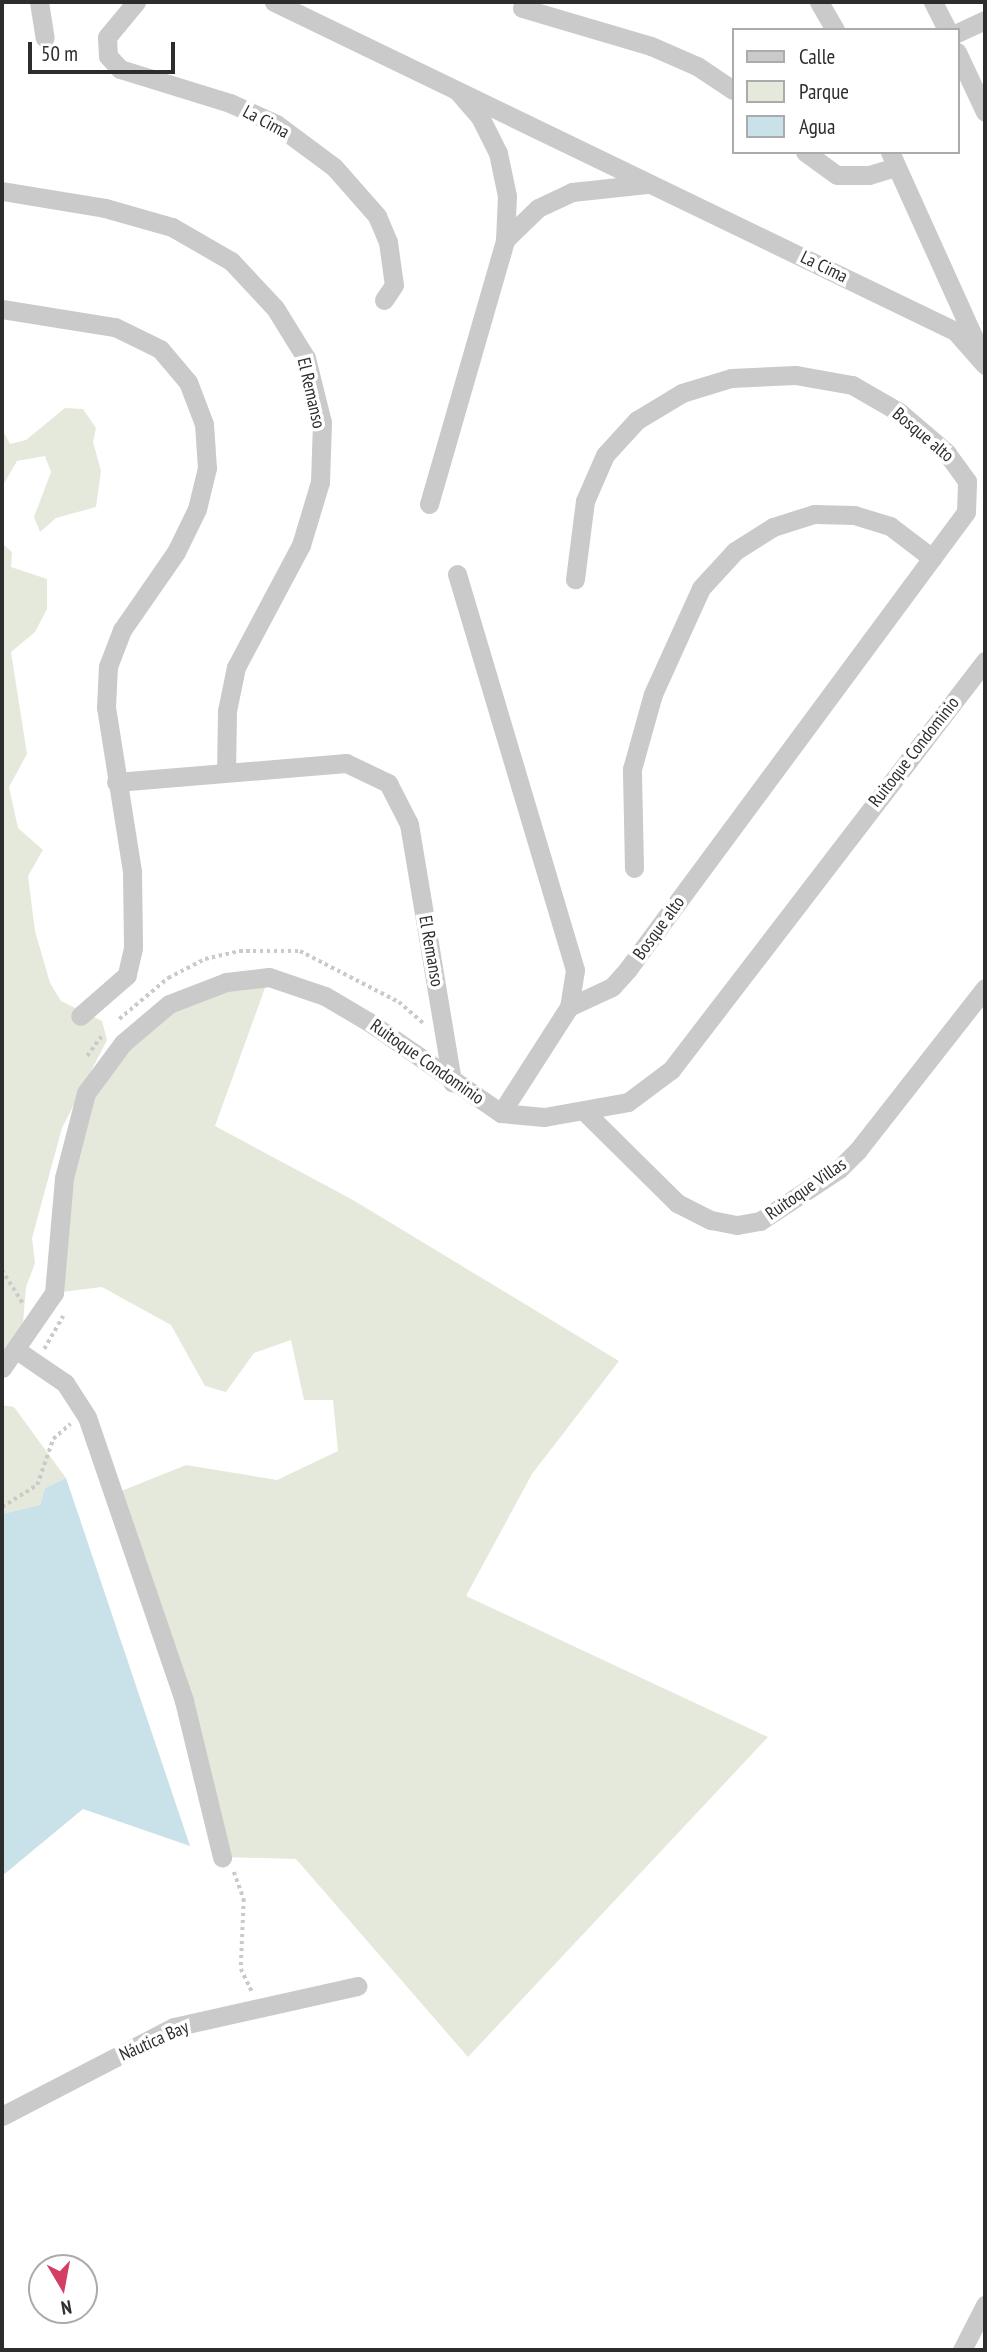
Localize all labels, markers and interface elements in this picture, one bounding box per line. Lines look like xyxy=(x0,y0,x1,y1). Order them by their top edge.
scale bar xyxy=(32,28,178,72)
legend xyxy=(732,28,959,154)
text: 50 m xyxy=(41,40,78,67)
text: Calle xyxy=(799,43,835,70)
text: Parque xyxy=(799,78,849,105)
street label: La Cima xyxy=(239,101,293,143)
text: Agua xyxy=(799,113,835,140)
street label: La Cima xyxy=(797,246,851,288)
street label: El Remanso xyxy=(292,356,330,430)
street label: Bosque alto xyxy=(888,403,958,467)
street label: Ruitoque Condominio xyxy=(864,693,964,811)
street label: Bosque alto xyxy=(629,892,689,964)
street label: El Remanso xyxy=(414,914,448,988)
street label: Ruitoque Condominio xyxy=(366,1015,488,1109)
street label: Ruitoque Villas xyxy=(761,1153,851,1225)
street label: Náutica Bay xyxy=(116,2016,192,2066)
north arrow xyxy=(28,2254,98,2324)
text: N xyxy=(59,2295,73,2320)

